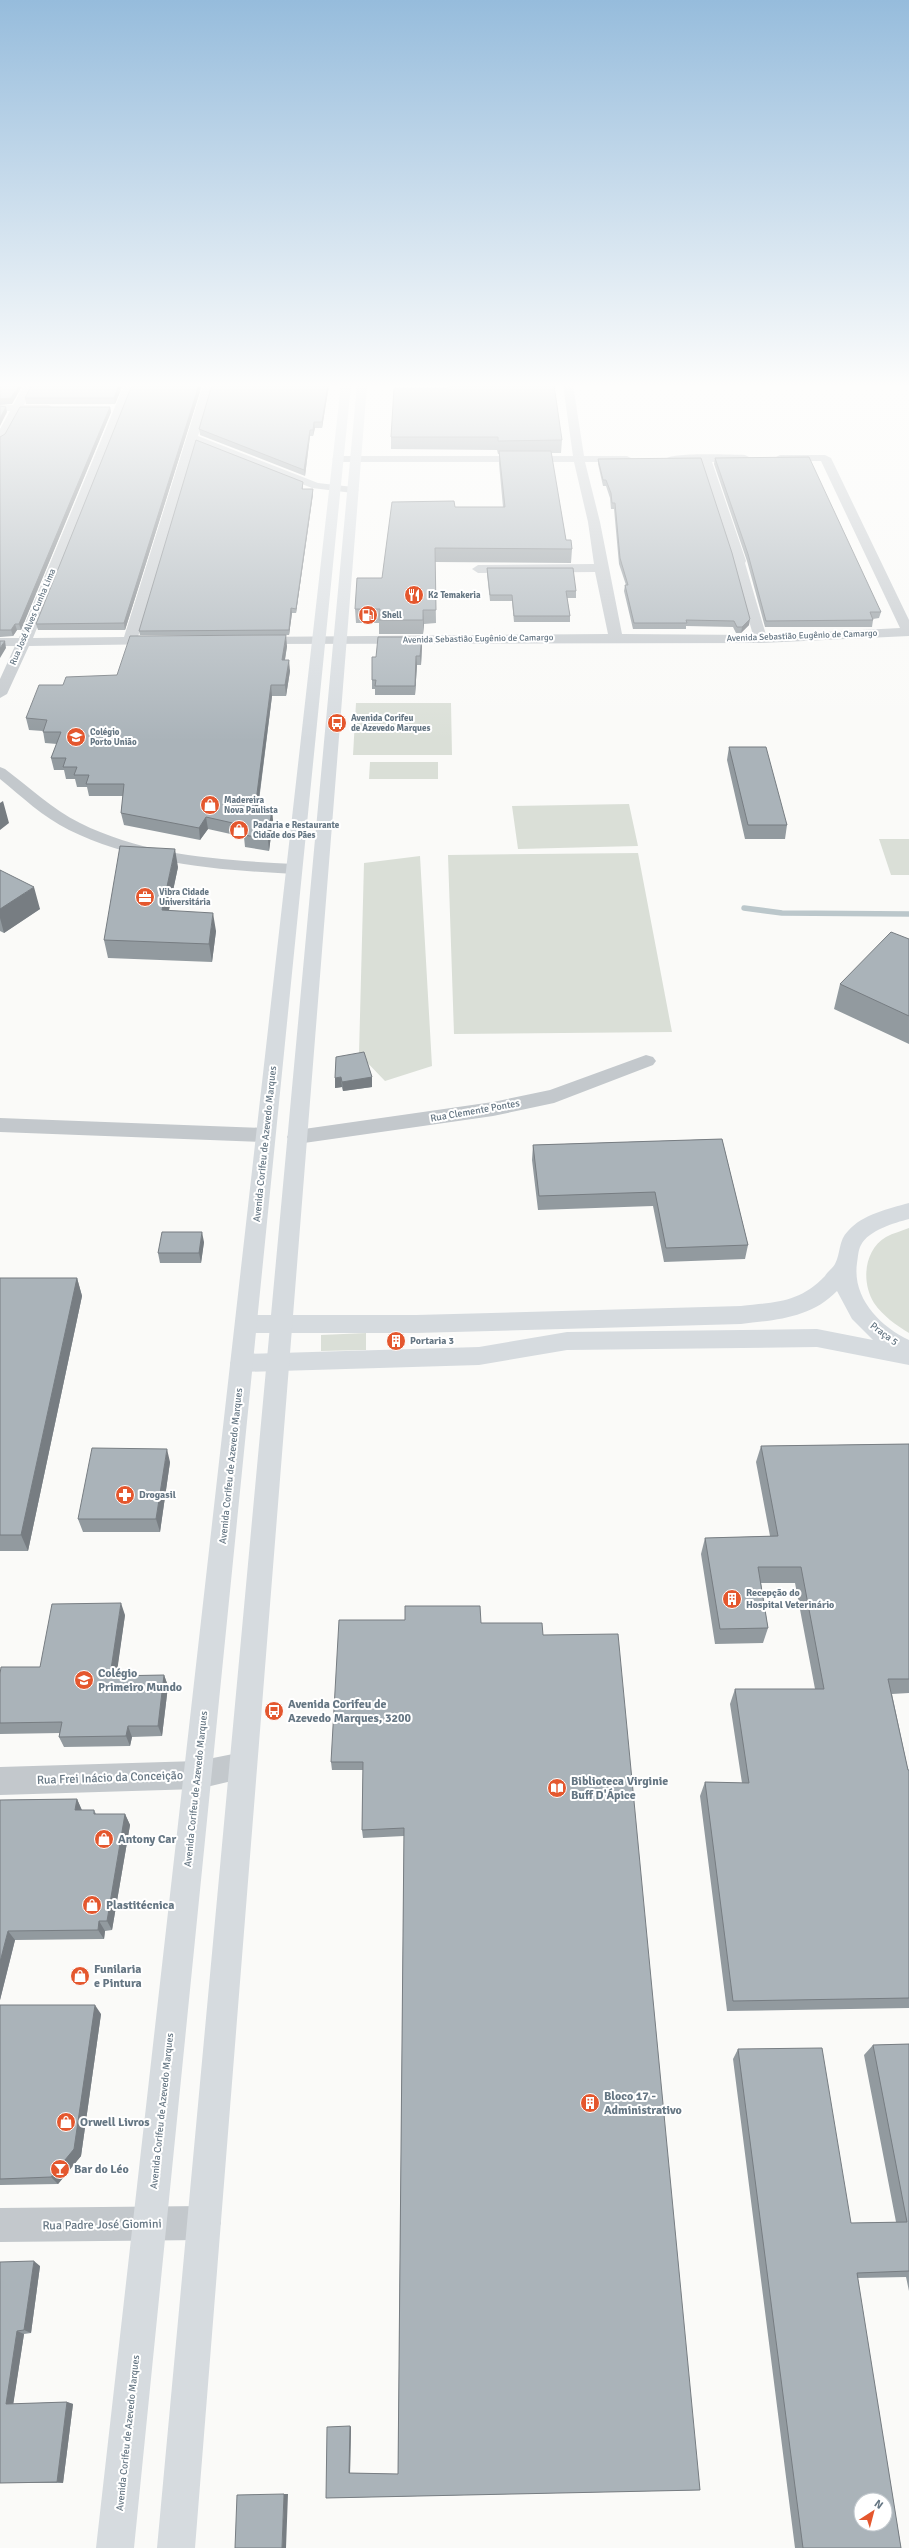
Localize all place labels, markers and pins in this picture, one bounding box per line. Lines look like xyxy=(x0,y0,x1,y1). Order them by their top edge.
restaurant icon: K2 Temakeria xyxy=(403,584,425,606)
place label: K2 Temakeria xyxy=(428,590,481,601)
fuel station icon: Shell xyxy=(357,604,379,626)
place label: Shell xyxy=(382,610,402,621)
bus stop icon: Avenida Corifeu de Azevedo Marques xyxy=(326,712,348,734)
place label: Avenida Corifeu de Azevedo Marques xyxy=(351,713,430,734)
school or university icon: Colégio Porto União xyxy=(65,726,87,748)
place label: Colégio Porto União xyxy=(90,727,137,748)
shop icon: Madereira Nova Paulista xyxy=(199,794,221,816)
place label: Madereira Nova Paulista xyxy=(224,795,278,816)
shop icon: Padaria e Restaurante Cidade dos Pães xyxy=(228,819,250,841)
place label: Padaria e Restaurante Cidade dos Pães xyxy=(253,820,340,841)
office icon: Vibra Cidade Universitária xyxy=(134,886,156,908)
place label: Vibra Cidade Universitária xyxy=(159,887,211,908)
building icon: Portaria 3 xyxy=(385,1330,407,1352)
place label: Portaria 3 xyxy=(410,1335,454,1347)
pharmacy icon: Drogasil xyxy=(114,1484,136,1506)
place label: Drogasil xyxy=(139,1489,176,1501)
place label: Recepção do Hospital Veterinário xyxy=(746,1587,834,1611)
building icon: Recepção do Hospital Veterinário xyxy=(721,1588,743,1610)
place label: Colégio Primeiro Mundo xyxy=(98,1666,182,1695)
school or university icon: Colégio Primeiro Mundo xyxy=(73,1669,95,1691)
place label: Avenida Corifeu de Azevedo Marques, 3200 xyxy=(288,1697,411,1726)
bus stop icon: Avenida Corifeu de Azevedo Marques, 3200 xyxy=(263,1700,285,1722)
place label: Biblioteca Virginie Buff D'Ápice xyxy=(571,1774,668,1803)
library icon: Biblioteca Virginie Buff D'Ápice xyxy=(546,1777,568,1799)
shop icon: Antony Car xyxy=(93,1828,115,1850)
place label: Antony Car xyxy=(118,1832,176,1847)
shop icon: Plastitécnica xyxy=(81,1894,103,1916)
place label: Plastitécnica xyxy=(106,1898,174,1913)
place label: Funilaria e Pintura xyxy=(94,1962,142,1991)
shop icon: Funilaria e Pintura xyxy=(69,1965,91,1987)
place label: Bloco 17 - Administrativo xyxy=(604,2089,682,2118)
building icon: Bloco 17 - Administrativo xyxy=(579,2092,601,2114)
shop icon: Orwell Livros xyxy=(55,2111,77,2133)
place label: Orwell Livros xyxy=(80,2115,150,2130)
bar icon: Bar do Léo xyxy=(49,2158,71,2180)
place label: Bar do Léo xyxy=(74,2162,129,2177)

